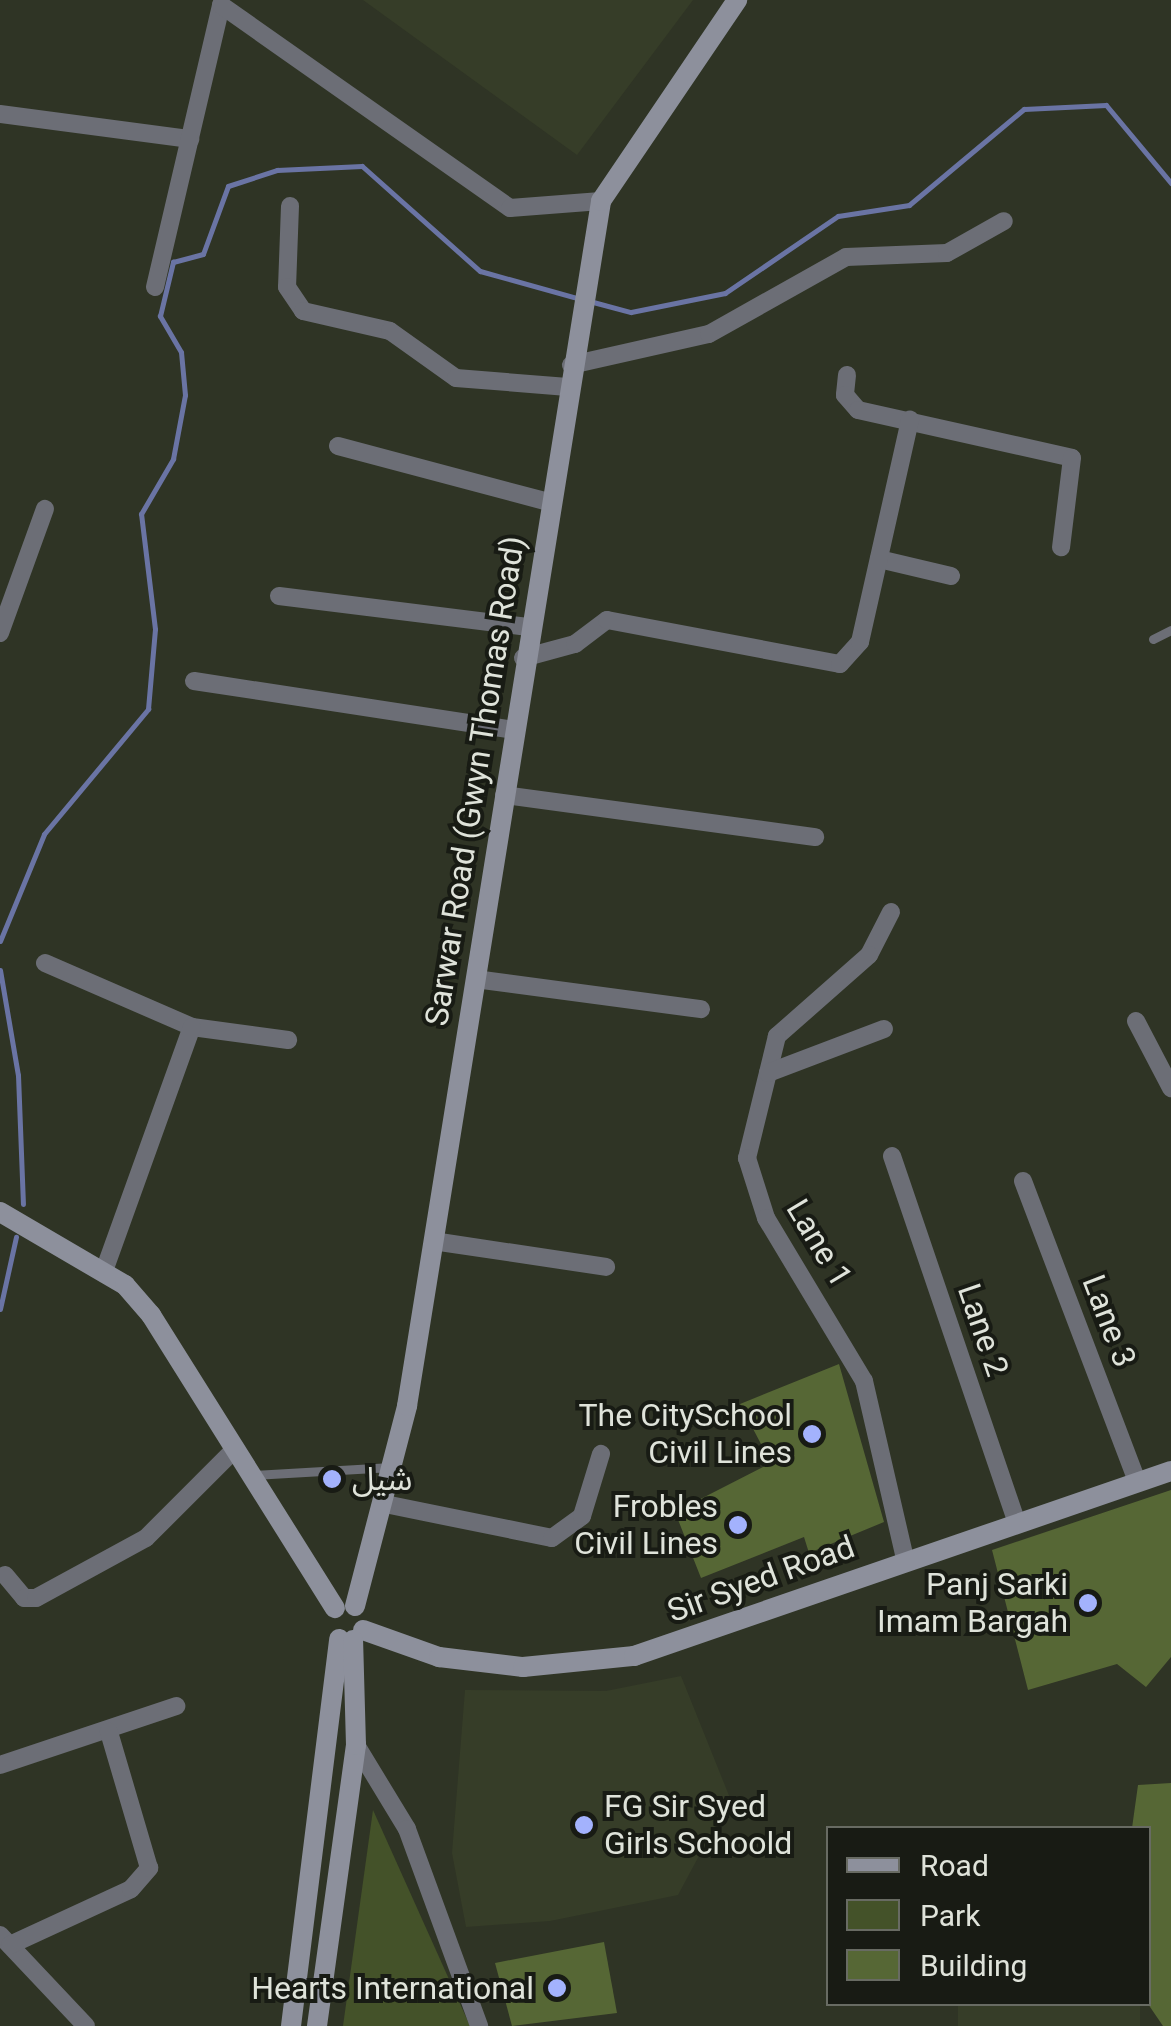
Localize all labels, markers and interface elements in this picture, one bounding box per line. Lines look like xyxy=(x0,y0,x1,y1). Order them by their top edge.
street label: Sarwar Road (Gwyn Thomas Road) xyxy=(417,533,533,1029)
street label: Lane 1 xyxy=(778,1192,860,1294)
street label: Lane 3 xyxy=(1074,1270,1144,1372)
street label: Lane 2 xyxy=(949,1279,1017,1381)
place label: The CitySchool Civil Lines xyxy=(578,1397,792,1472)
marker: The CitySchool Civil Lines xyxy=(801,1423,823,1445)
place label: شیل xyxy=(352,1460,412,1498)
marker: شیل xyxy=(321,1468,343,1490)
place label: Frobles Civil Lines xyxy=(574,1488,718,1563)
marker: Frobles Civil Lines xyxy=(727,1514,749,1536)
street label: Sir Syed Road xyxy=(662,1527,860,1631)
place label: Panj Sarki Imam Bargah xyxy=(877,1566,1068,1641)
marker: Panj Sarki Imam Bargah xyxy=(1077,1592,1099,1614)
place label: FG Sir Syed Girls Schoold xyxy=(604,1788,792,1863)
marker: FG Sir Syed Girls Schoold xyxy=(573,1814,595,1836)
legend xyxy=(826,1826,1151,2006)
text: Road xyxy=(920,1848,989,1883)
text: Park xyxy=(920,1898,980,1933)
text: Building xyxy=(920,1948,1027,1983)
place label: Hearts International xyxy=(251,1969,534,2007)
marker: Hearts International xyxy=(544,1975,570,2001)

